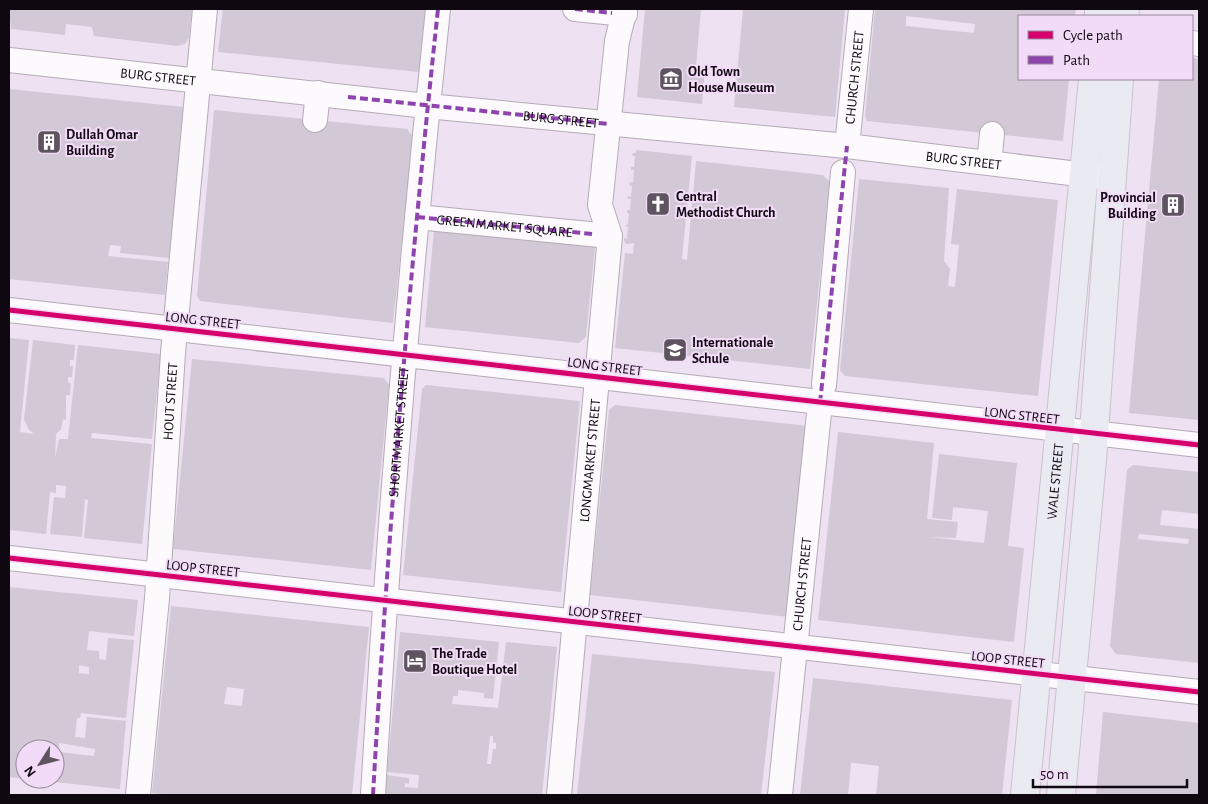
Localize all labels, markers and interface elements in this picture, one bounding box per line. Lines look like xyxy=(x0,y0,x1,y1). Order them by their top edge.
legend xyxy=(1018,15,1193,80)
text: Cycle path xyxy=(1063,28,1123,43)
street label: CHURCH STREET xyxy=(843,30,867,125)
text: Path xyxy=(1063,53,1090,68)
place label: Old Town House Museum xyxy=(688,65,775,95)
street label: BURG STREET xyxy=(119,66,197,89)
museum icon: Old Town House Museum xyxy=(658,66,684,92)
street label: BURG STREET xyxy=(522,109,599,131)
place label: Dullah Omar Building xyxy=(66,128,138,158)
building icon: Dullah Omar Building xyxy=(36,129,62,155)
street label: BURG STREET xyxy=(925,150,1002,173)
place label: Central Methodist Church xyxy=(676,190,776,220)
church icon: Central Methodist Church xyxy=(645,191,671,217)
place label: Provincial Building xyxy=(1100,191,1157,221)
building icon: Provincial Building xyxy=(1160,192,1186,218)
street label: GREENMARKET SQUARE xyxy=(436,213,573,240)
street label: LONG STREET xyxy=(165,310,241,332)
place label: Internationale Schule xyxy=(692,336,774,366)
school or university icon: Internationale Schule xyxy=(662,337,688,363)
street label: LONG STREET xyxy=(566,355,643,379)
street label: HOUT STREET xyxy=(161,362,180,441)
street label: SHORTMARKET STREET xyxy=(387,366,412,498)
street label: LONGMARKET STREET xyxy=(578,398,603,523)
street label: LONG STREET xyxy=(984,405,1060,427)
street label: WALE STREET xyxy=(1045,443,1066,520)
street label: CHURCH STREET xyxy=(791,537,814,632)
street label: LOOP STREET xyxy=(165,558,241,580)
street label: LOOP STREET xyxy=(567,604,643,626)
place label: The Trade Boutique Hotel xyxy=(432,647,517,677)
hotel icon: The Trade Boutique Hotel xyxy=(402,648,428,674)
street label: LOOP STREET xyxy=(970,649,1046,671)
north arrow xyxy=(15,739,65,789)
scale bar xyxy=(1033,756,1187,788)
text: N xyxy=(22,763,39,779)
text: 50 m xyxy=(1040,767,1069,782)

